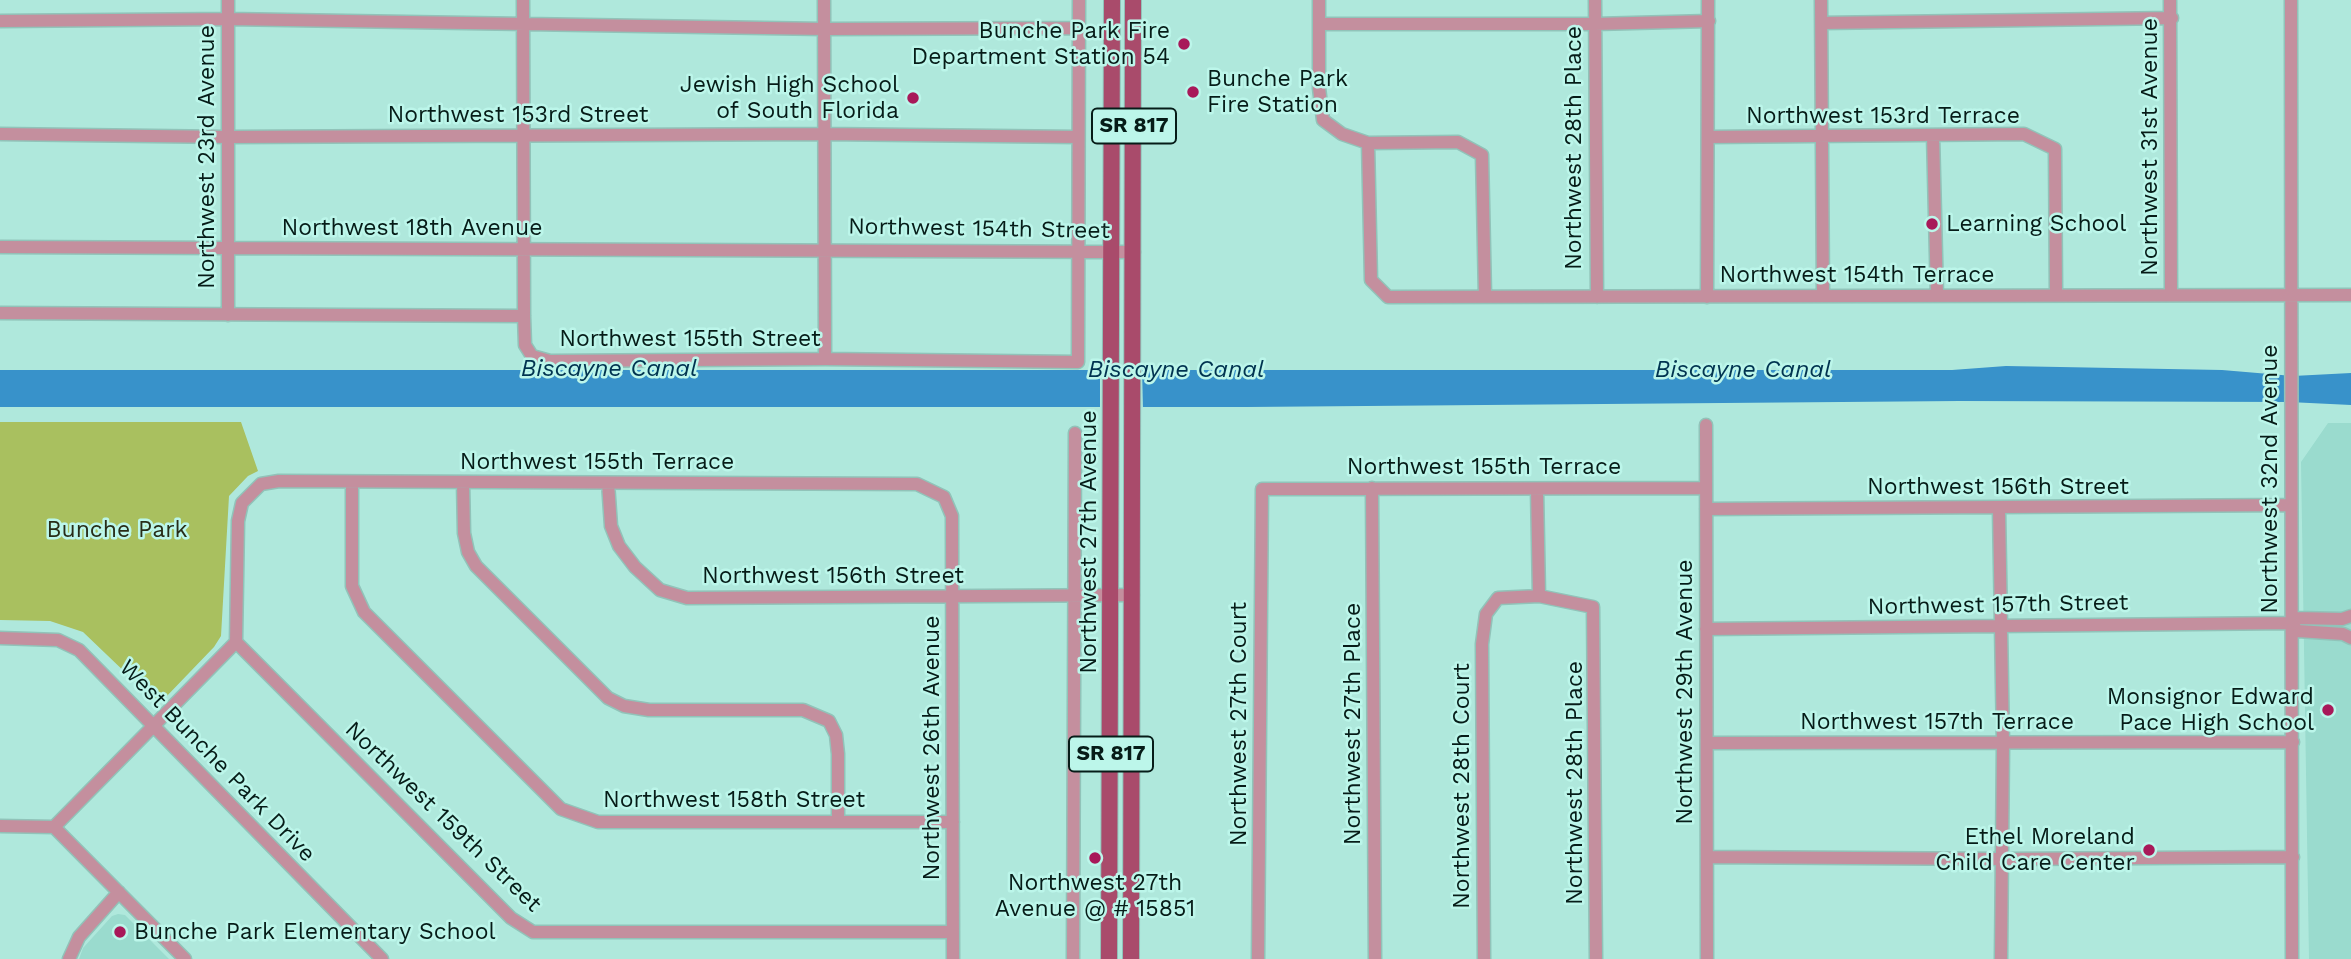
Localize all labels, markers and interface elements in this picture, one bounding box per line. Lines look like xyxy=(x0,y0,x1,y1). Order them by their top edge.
place label: Bunche Park Fire Department Station 54 xyxy=(912,17,1170,71)
street label: Northwest 31st Avenue xyxy=(2136,18,2164,276)
street label: Northwest 23rd Avenue xyxy=(193,25,221,289)
street label: Northwest 28th Place xyxy=(1560,26,1588,270)
marker: Bunche Park Fire Department Station 54 xyxy=(1176,36,1192,52)
place label: Bunche Park Fire Station xyxy=(1207,65,1348,119)
place label: Jewish High School of South Florida xyxy=(680,71,899,125)
marker: Bunche Park Fire Station xyxy=(1185,84,1201,100)
marker: Jewish High School of South Florida xyxy=(905,90,921,106)
street label: Northwest 153rd Street xyxy=(388,101,648,129)
street label: Northwest 153rd Terrace xyxy=(1746,102,2020,130)
road number: SR 817 xyxy=(1092,108,1176,144)
place label: Learning School xyxy=(1946,210,2126,238)
street label: Northwest 154th Street xyxy=(848,213,1110,245)
street label: Northwest 18th Avenue xyxy=(282,214,542,242)
marker: Learning School xyxy=(1924,216,1940,232)
street label: Northwest 154th Terrace xyxy=(1720,261,1994,289)
street label: Northwest 155th Street xyxy=(559,325,821,353)
street label: Northwest 32nd Avenue xyxy=(2256,344,2284,614)
water label: Biscayne Canal xyxy=(521,355,697,383)
water label: Biscayne Canal xyxy=(1088,356,1264,384)
water label: Biscayne Canal xyxy=(1655,356,1831,384)
street label: Northwest 27th Avenue xyxy=(1075,410,1103,674)
street label: Northwest 155th Terrace xyxy=(460,448,734,476)
street label: Northwest 155th Terrace xyxy=(1347,453,1621,481)
street label: Northwest 156th Street xyxy=(1867,473,2129,501)
park label: Bunche Park xyxy=(46,516,188,544)
street label: Northwest 29th Avenue xyxy=(1671,559,1699,825)
street label: Northwest 156th Street xyxy=(702,562,964,590)
street label: Northwest 157th Street xyxy=(1867,589,2129,621)
street label: Northwest 27th Court xyxy=(1225,602,1253,846)
street label: Northwest 27th Place xyxy=(1339,603,1367,845)
street label: Northwest 26th Avenue xyxy=(918,615,946,881)
street label: West Bunche Park Drive xyxy=(113,654,321,868)
street label: Northwest 28th Place xyxy=(1561,661,1589,905)
street label: Northwest 28th Court xyxy=(1448,663,1476,909)
place label: Monsignor Edward Pace High School xyxy=(2107,683,2314,737)
marker: Monsignor Edward Pace High School xyxy=(2320,702,2336,718)
street label: Northwest 157th Terrace xyxy=(1800,708,2074,736)
street label: Northwest 159th Street xyxy=(339,716,547,918)
road number: SR 817 xyxy=(1069,736,1153,772)
street label: Northwest 158th Street xyxy=(603,786,865,814)
place label: Ethel Moreland Child Care Center xyxy=(1935,823,2135,877)
marker: Ethel Moreland Child Care Center xyxy=(2141,842,2157,858)
marker: Northwest 27th Avenue @ # 15851 xyxy=(1087,850,1103,866)
place label: Northwest 27th Avenue @ # 15851 xyxy=(995,869,1195,923)
place label: Bunche Park Elementary School xyxy=(134,918,495,946)
marker: Bunche Park Elementary School xyxy=(112,924,128,940)

